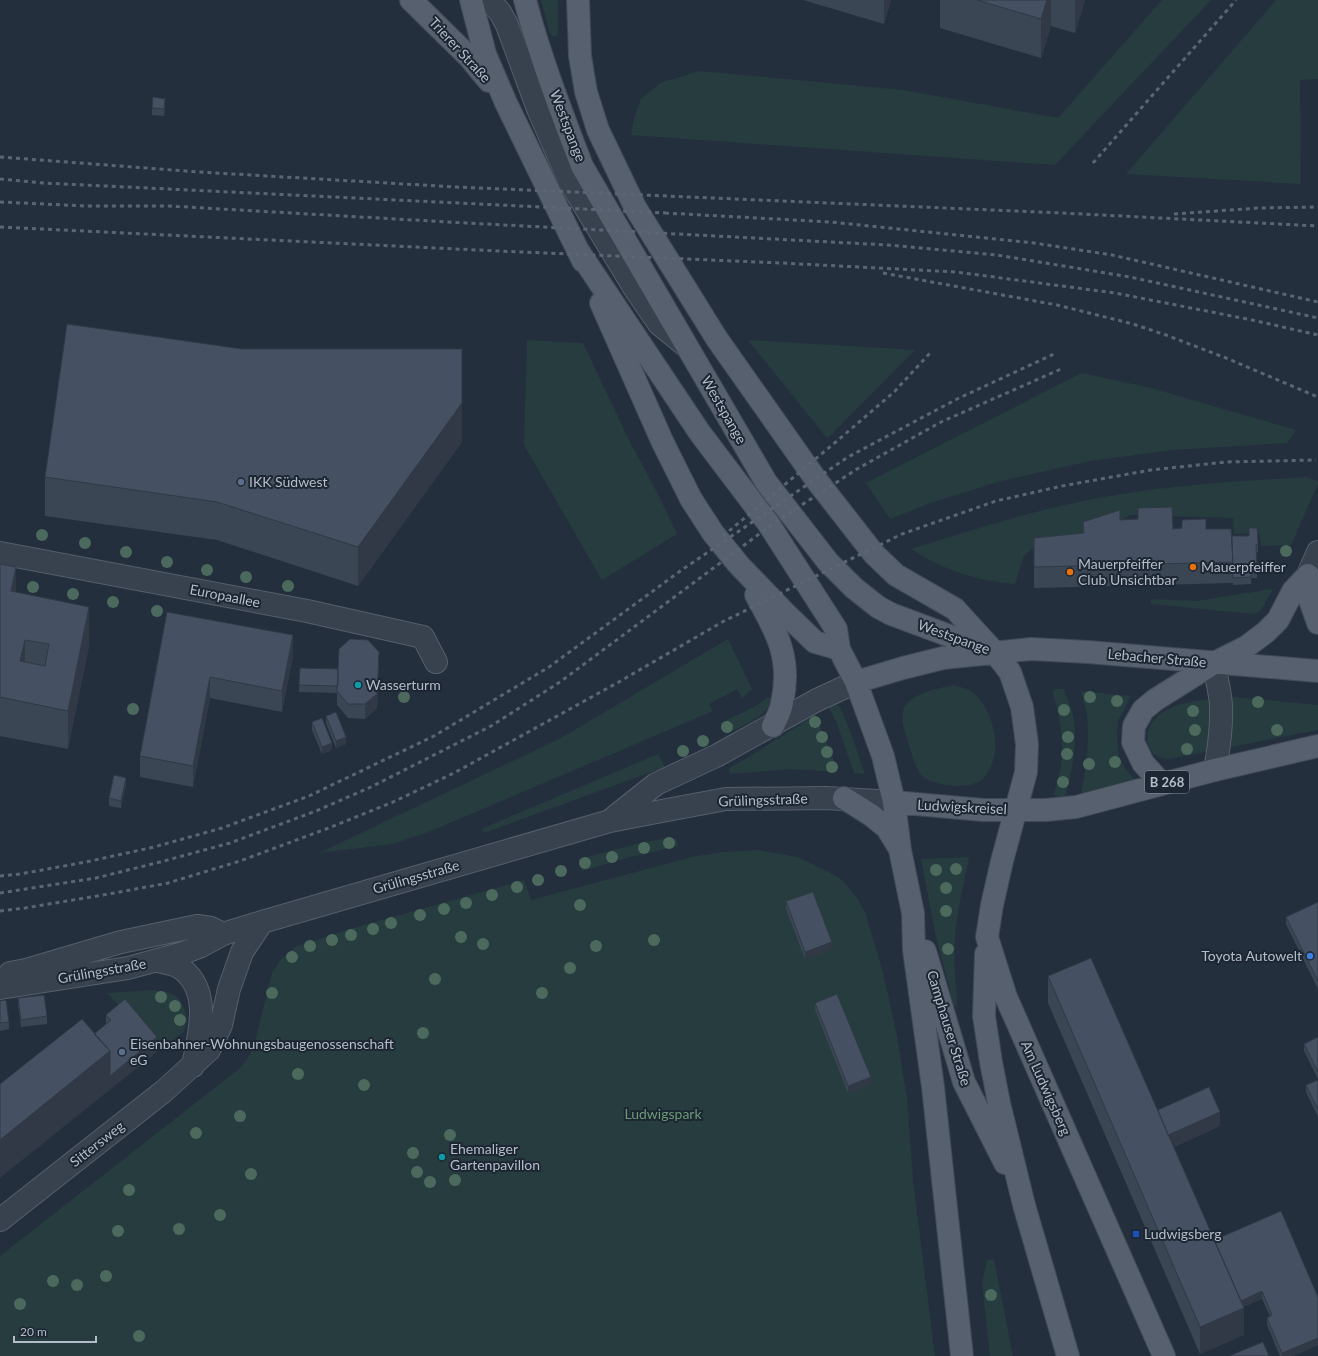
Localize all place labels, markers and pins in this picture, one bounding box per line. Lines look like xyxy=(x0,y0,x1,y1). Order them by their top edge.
place label: IKK Südwest xyxy=(249,473,328,490)
marker: IKK Südwest xyxy=(236,477,246,487)
place label: Mauerpfeiffer Club Unsichtbar xyxy=(1078,555,1177,588)
place label: Mauerpfeiffer xyxy=(1201,558,1286,575)
marker: Mauerpfeiffer xyxy=(1188,562,1198,572)
marker: Mauerpfeiffer Club Unsichtbar xyxy=(1065,567,1075,577)
place label: Wasserturm xyxy=(366,676,441,693)
marker: Wasserturm xyxy=(353,680,363,690)
place label: Toyota Autowelt xyxy=(1201,947,1302,964)
marker: Toyota Autowelt xyxy=(1305,951,1315,961)
place label: Eisenbahner-Wohnungsbaugenossenschaft eG xyxy=(130,1035,394,1068)
marker: Eisenbahner-Wohnungsbaugenossenschaft eG xyxy=(117,1047,127,1057)
place label: Ehemaliger Gartenpavillon xyxy=(450,1140,540,1173)
marker: Ehemaliger Gartenpavillon xyxy=(437,1152,447,1162)
place label: Ludwigsberg xyxy=(1144,1225,1222,1242)
marker: Ludwigsberg xyxy=(1131,1229,1141,1239)

